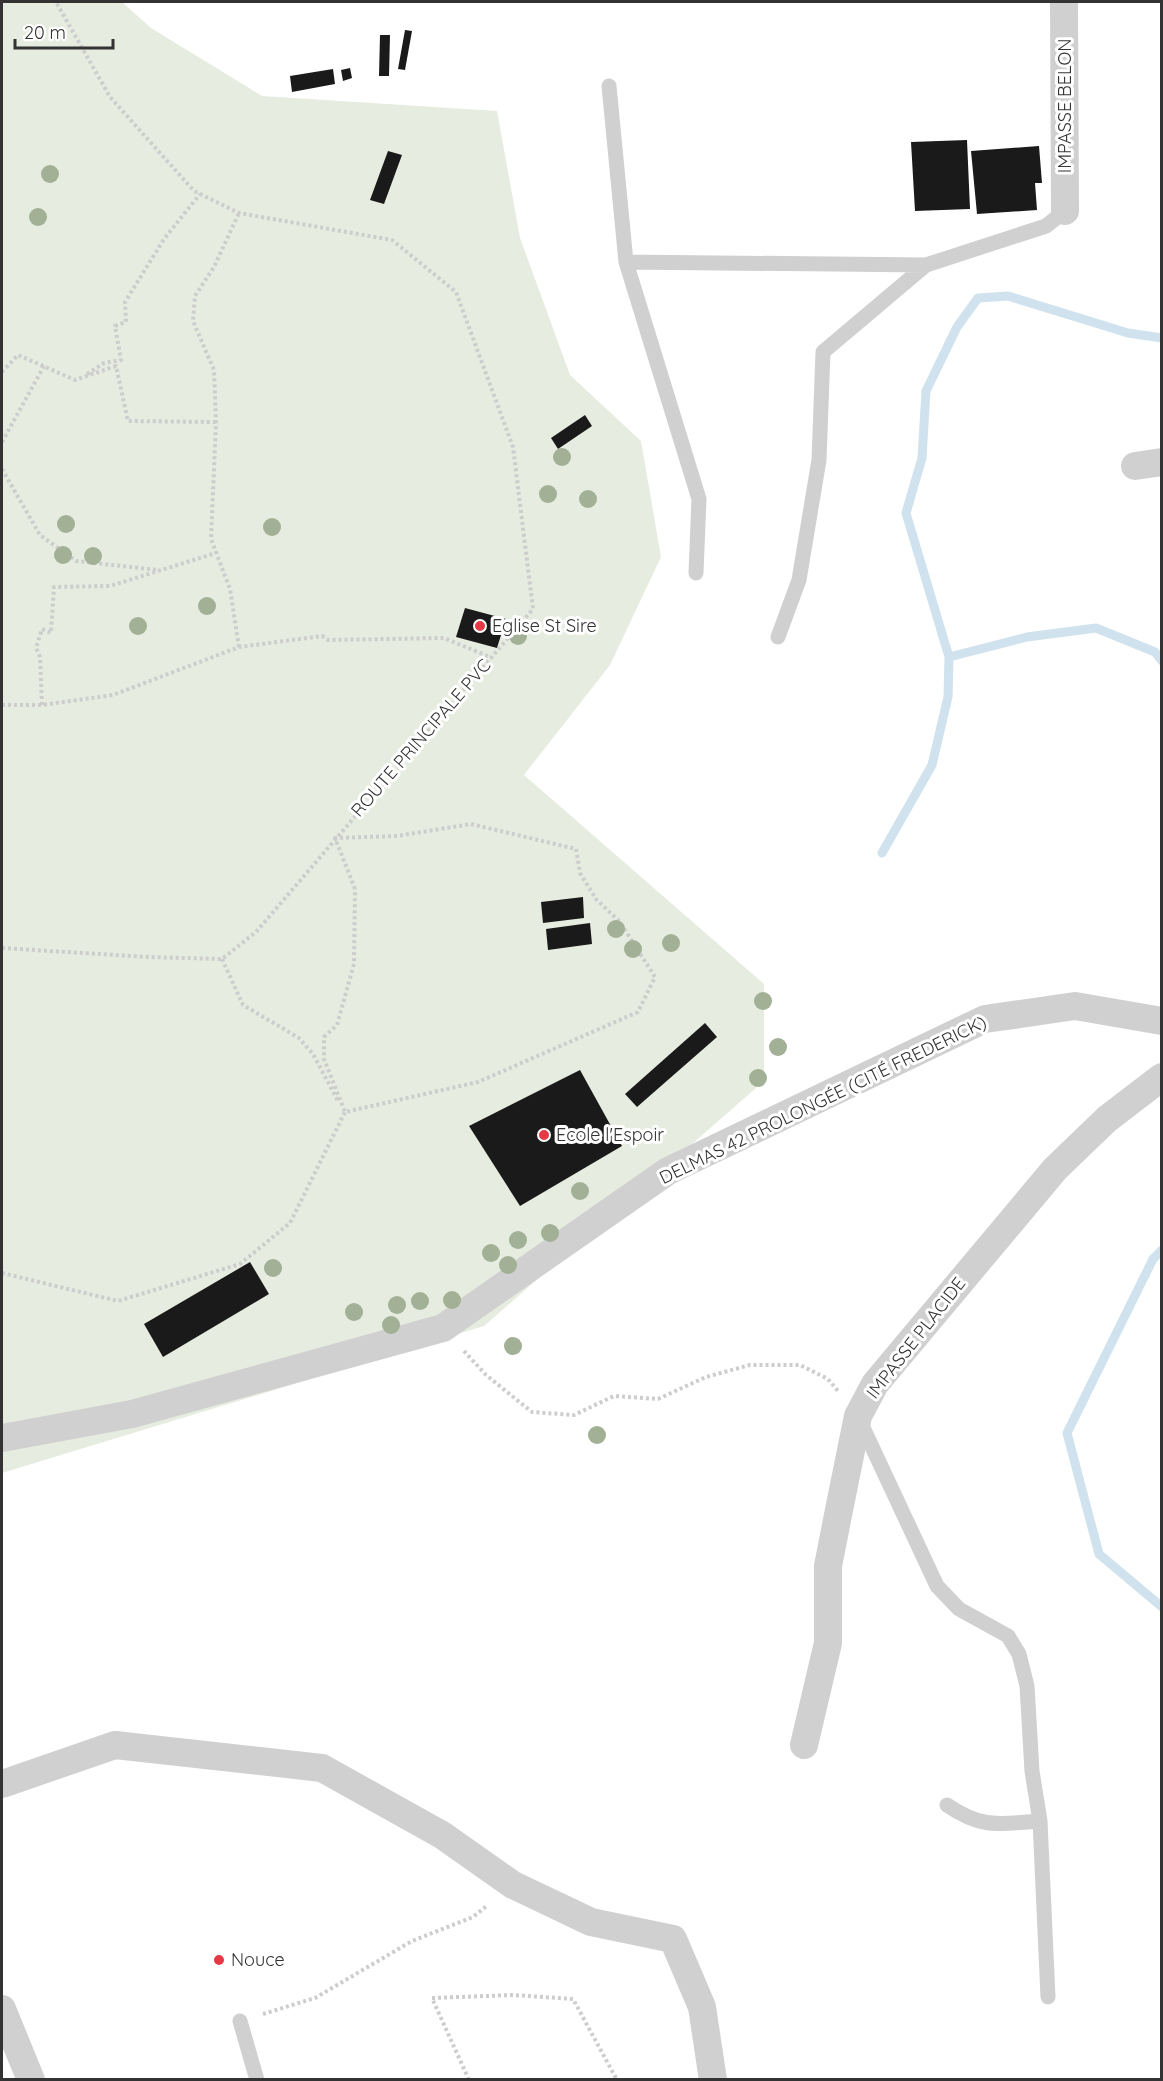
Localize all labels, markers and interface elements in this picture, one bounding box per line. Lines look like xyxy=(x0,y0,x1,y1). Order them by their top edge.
scale bar xyxy=(15,12,112,50)
text: 20 m xyxy=(24,21,66,44)
street label: IMPASSE BELON xyxy=(1053,39,1076,173)
place label: Eglise St Sire xyxy=(492,614,597,637)
marker: Eglise St Sire xyxy=(473,619,487,633)
street label: ROUTE PRINCIPALE PVC xyxy=(346,654,496,821)
street label: DELMAS 42 PROLONGÉE (CITÉ FREDERICK) xyxy=(655,1010,990,1189)
place label: Ecole l'Espoir xyxy=(556,1123,664,1146)
marker: Ecole l'Espoir xyxy=(537,1128,551,1142)
street label: IMPASSE PLACIDE xyxy=(861,1272,970,1403)
place label: Nouce xyxy=(231,1948,285,1971)
marker: Nouce xyxy=(212,1953,226,1967)

